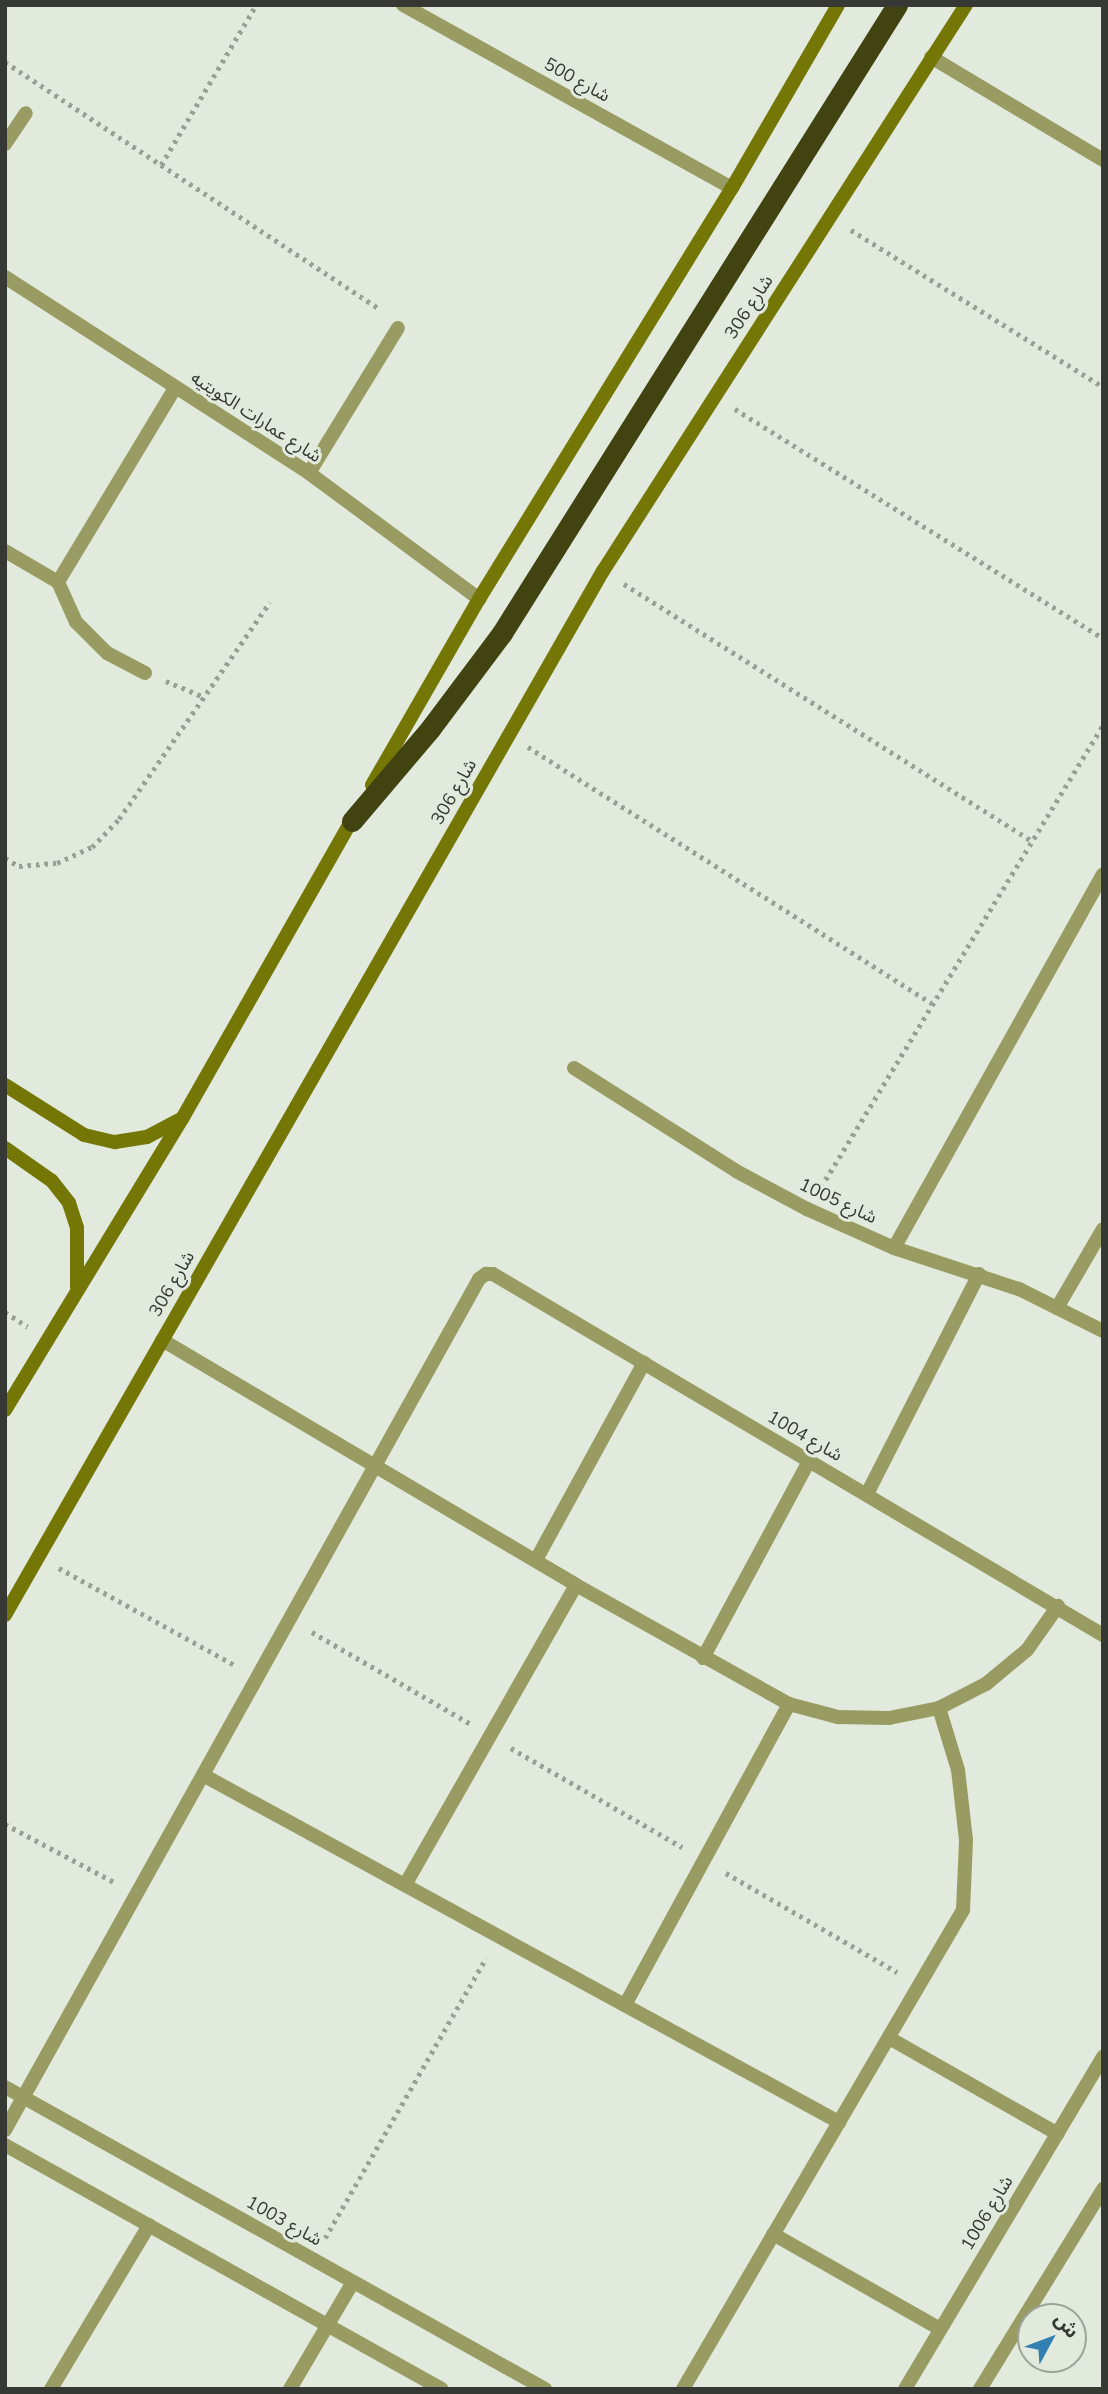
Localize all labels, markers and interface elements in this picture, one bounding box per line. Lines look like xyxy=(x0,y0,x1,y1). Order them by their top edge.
street label: شارع 500 xyxy=(540,53,614,107)
street label: شارع 306 xyxy=(720,271,778,343)
street label: شارع عمارات الكويتيه xyxy=(187,367,325,467)
street label: شارع 306 xyxy=(427,755,481,829)
street label: شارع 1005 xyxy=(796,1174,880,1228)
street label: شارع 306 xyxy=(145,1247,199,1321)
street label: شارع 1004 xyxy=(764,1406,846,1466)
street label: شارع 1006 xyxy=(956,2172,1018,2254)
street label: شارع 1003 xyxy=(243,2191,325,2251)
north arrow xyxy=(1017,2303,1087,2373)
text: ش xyxy=(1048,2307,1085,2344)

